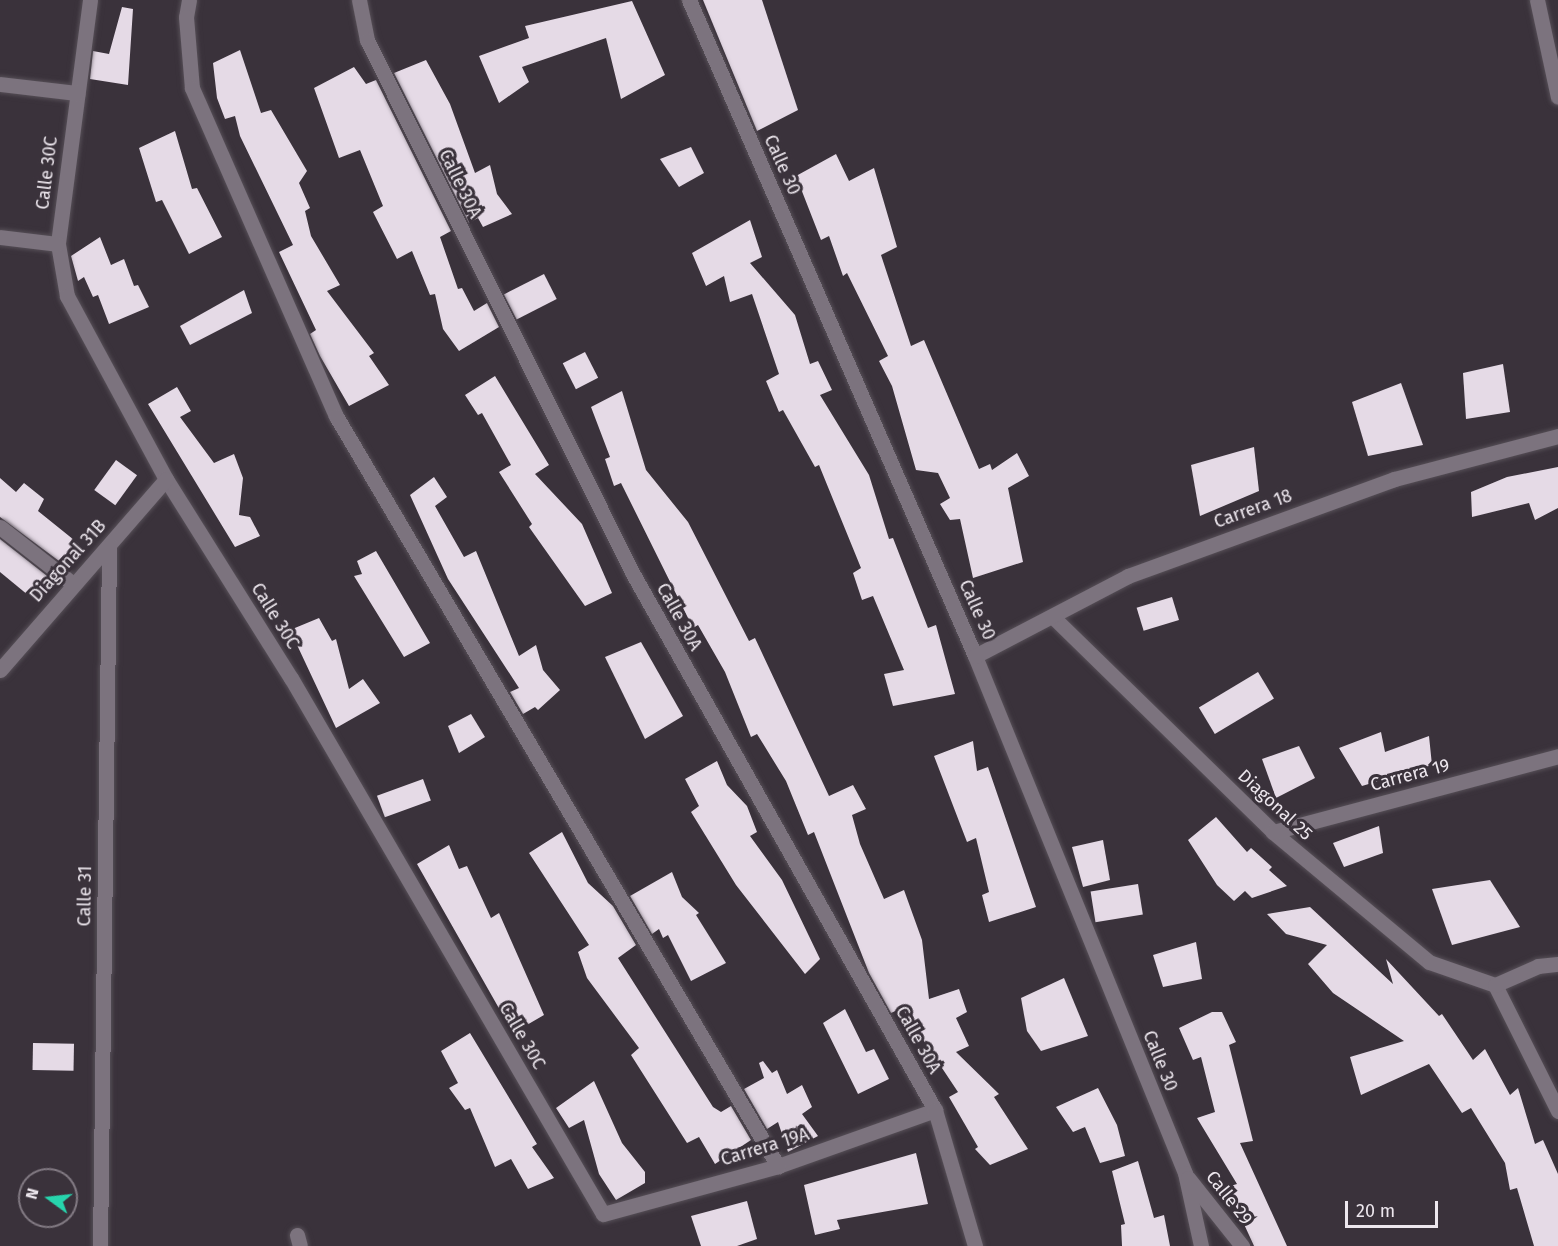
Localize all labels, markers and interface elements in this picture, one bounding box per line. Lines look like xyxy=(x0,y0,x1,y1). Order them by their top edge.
street label: Calle 30 xyxy=(759,132,805,198)
street label: Calle 30C xyxy=(32,135,62,211)
street label: Calle 30A xyxy=(434,146,486,222)
street label: Carrera 18 xyxy=(1211,485,1295,533)
street label: Diagonal 31B xyxy=(25,515,111,607)
street label: Calle 30 xyxy=(954,577,1000,643)
street label: Calle 30C xyxy=(246,579,304,653)
street label: Calle 30A xyxy=(652,579,706,655)
street label: Carrera 19 xyxy=(1368,754,1452,796)
street label: Diagonal 25 xyxy=(1233,765,1317,845)
street label: Calle 31 xyxy=(74,865,96,927)
street label: Calle 30C xyxy=(494,999,550,1073)
street label: Calle 30A xyxy=(891,1002,945,1078)
street label: Calle 30 xyxy=(1138,1027,1182,1095)
street label: Carrera 19A xyxy=(718,1123,812,1171)
street label: Calle 29 xyxy=(1201,1167,1257,1229)
north arrow xyxy=(18,1168,78,1228)
text: N xyxy=(22,1186,43,1201)
scale bar xyxy=(1348,1189,1441,1227)
text: 20 m xyxy=(1356,1200,1395,1222)

